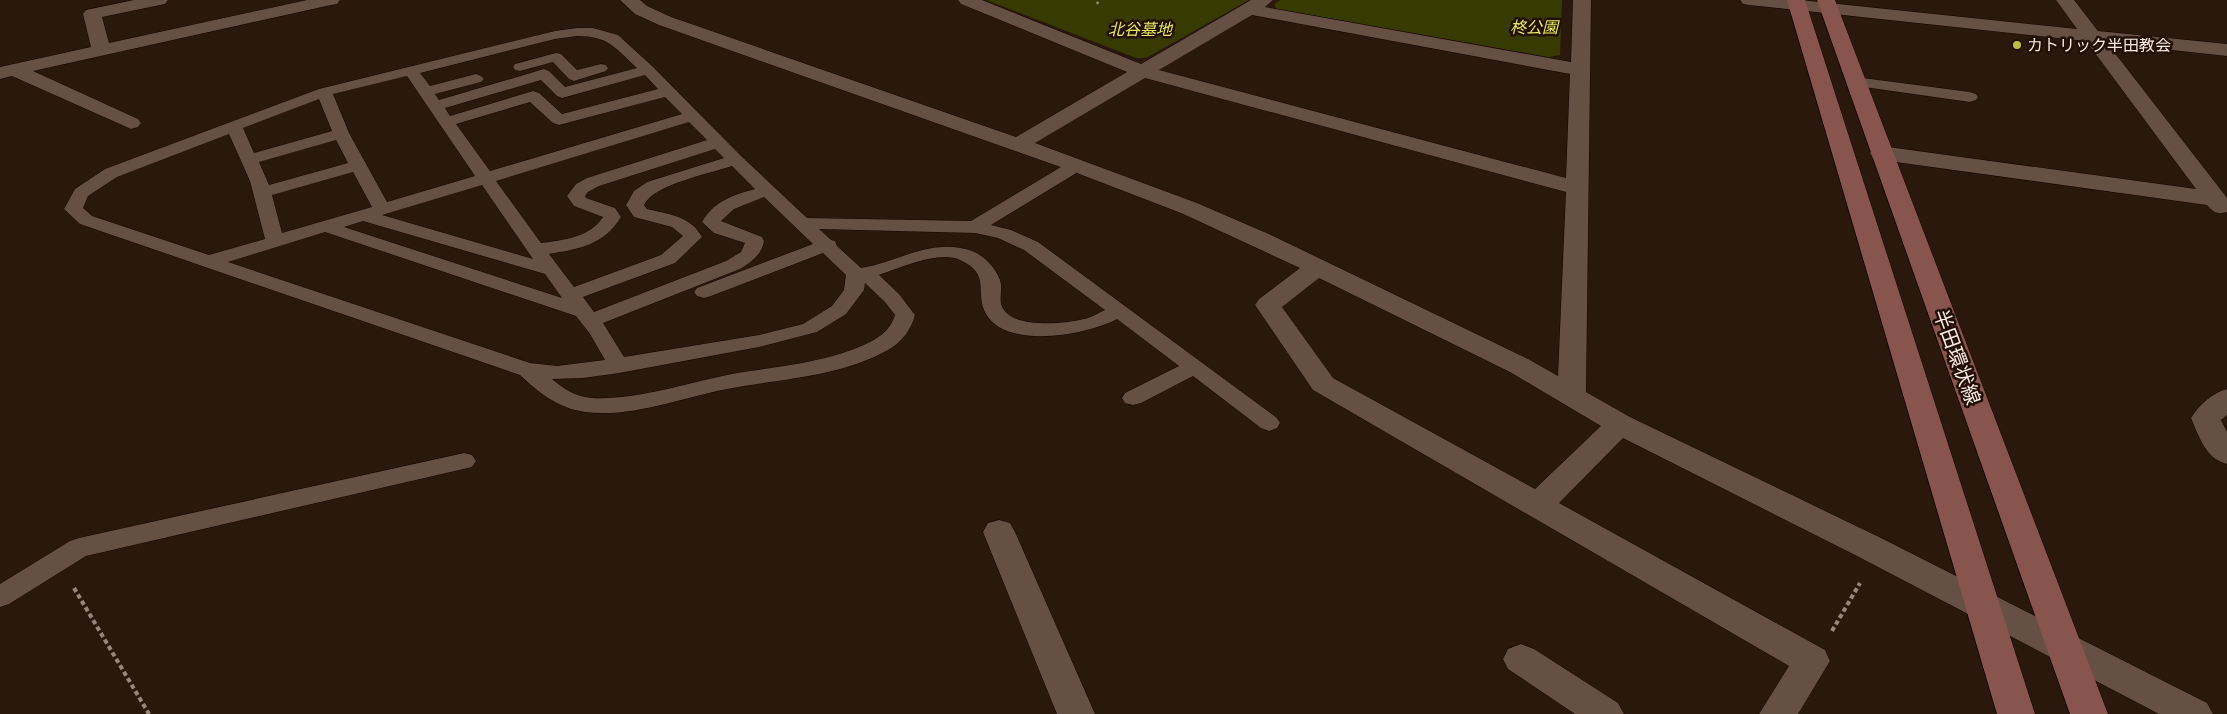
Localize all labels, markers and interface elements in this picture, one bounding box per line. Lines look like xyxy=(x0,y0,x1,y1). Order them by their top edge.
park label: 柊公園 xyxy=(1510,18,1560,37)
park label: 北谷墓地 xyxy=(1108,20,1174,39)
place label: カトリック半田教会 xyxy=(2027,36,2171,55)
marker: カトリック半田教会 xyxy=(2011,39,2023,51)
street label: 半田環状線 xyxy=(1929,306,1985,408)

